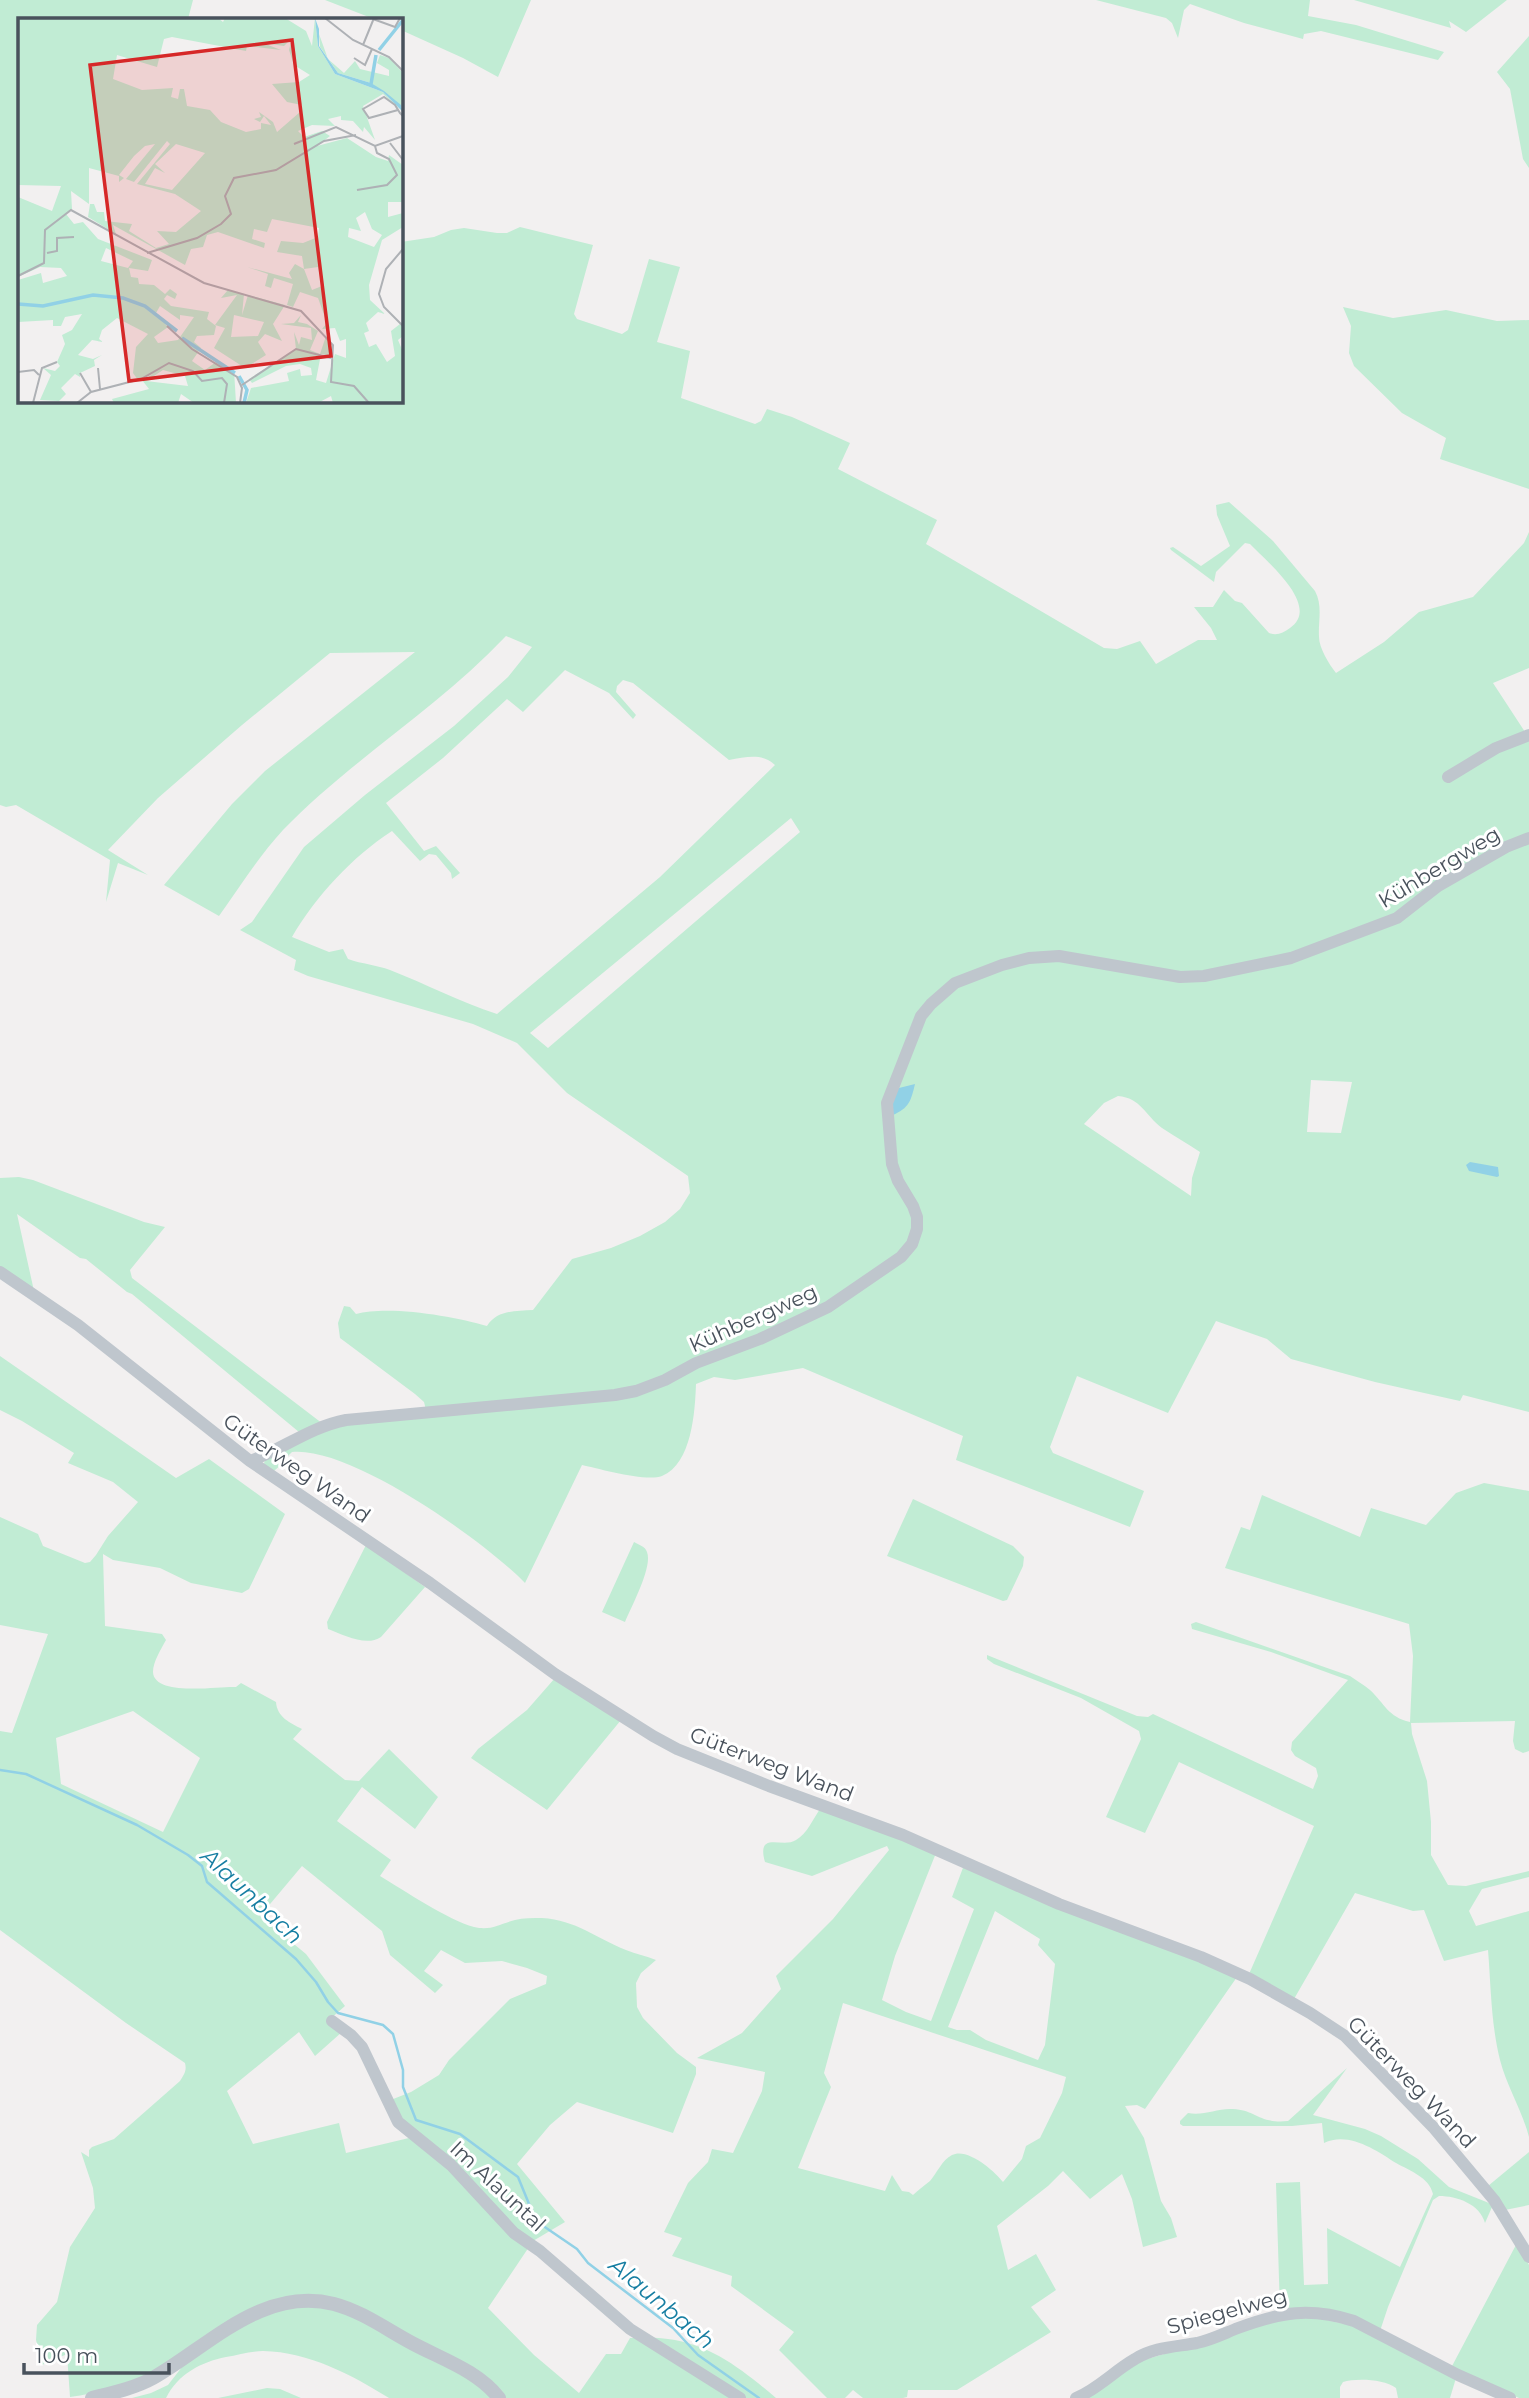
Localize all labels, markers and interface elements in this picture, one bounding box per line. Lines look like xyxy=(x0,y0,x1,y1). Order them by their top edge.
inset map xyxy=(18,18,402,402)
street label: Kühbergweg xyxy=(1374,821,1504,913)
street label: Kühbergweg xyxy=(685,1279,821,1357)
street label: Güterweg Wand xyxy=(219,1408,375,1528)
street label: Güterweg Wand xyxy=(686,1721,858,1807)
water label: Alaunbach xyxy=(194,1840,309,1950)
street label: Güterweg Wand xyxy=(1343,2011,1481,2153)
street label: Im Alauntal xyxy=(445,2135,551,2237)
water label: Alaunbach xyxy=(602,2250,720,2355)
street label: Spiegelweg xyxy=(1164,2283,1290,2339)
scale bar xyxy=(24,2332,170,2376)
text: 100 m xyxy=(35,2343,98,2368)

